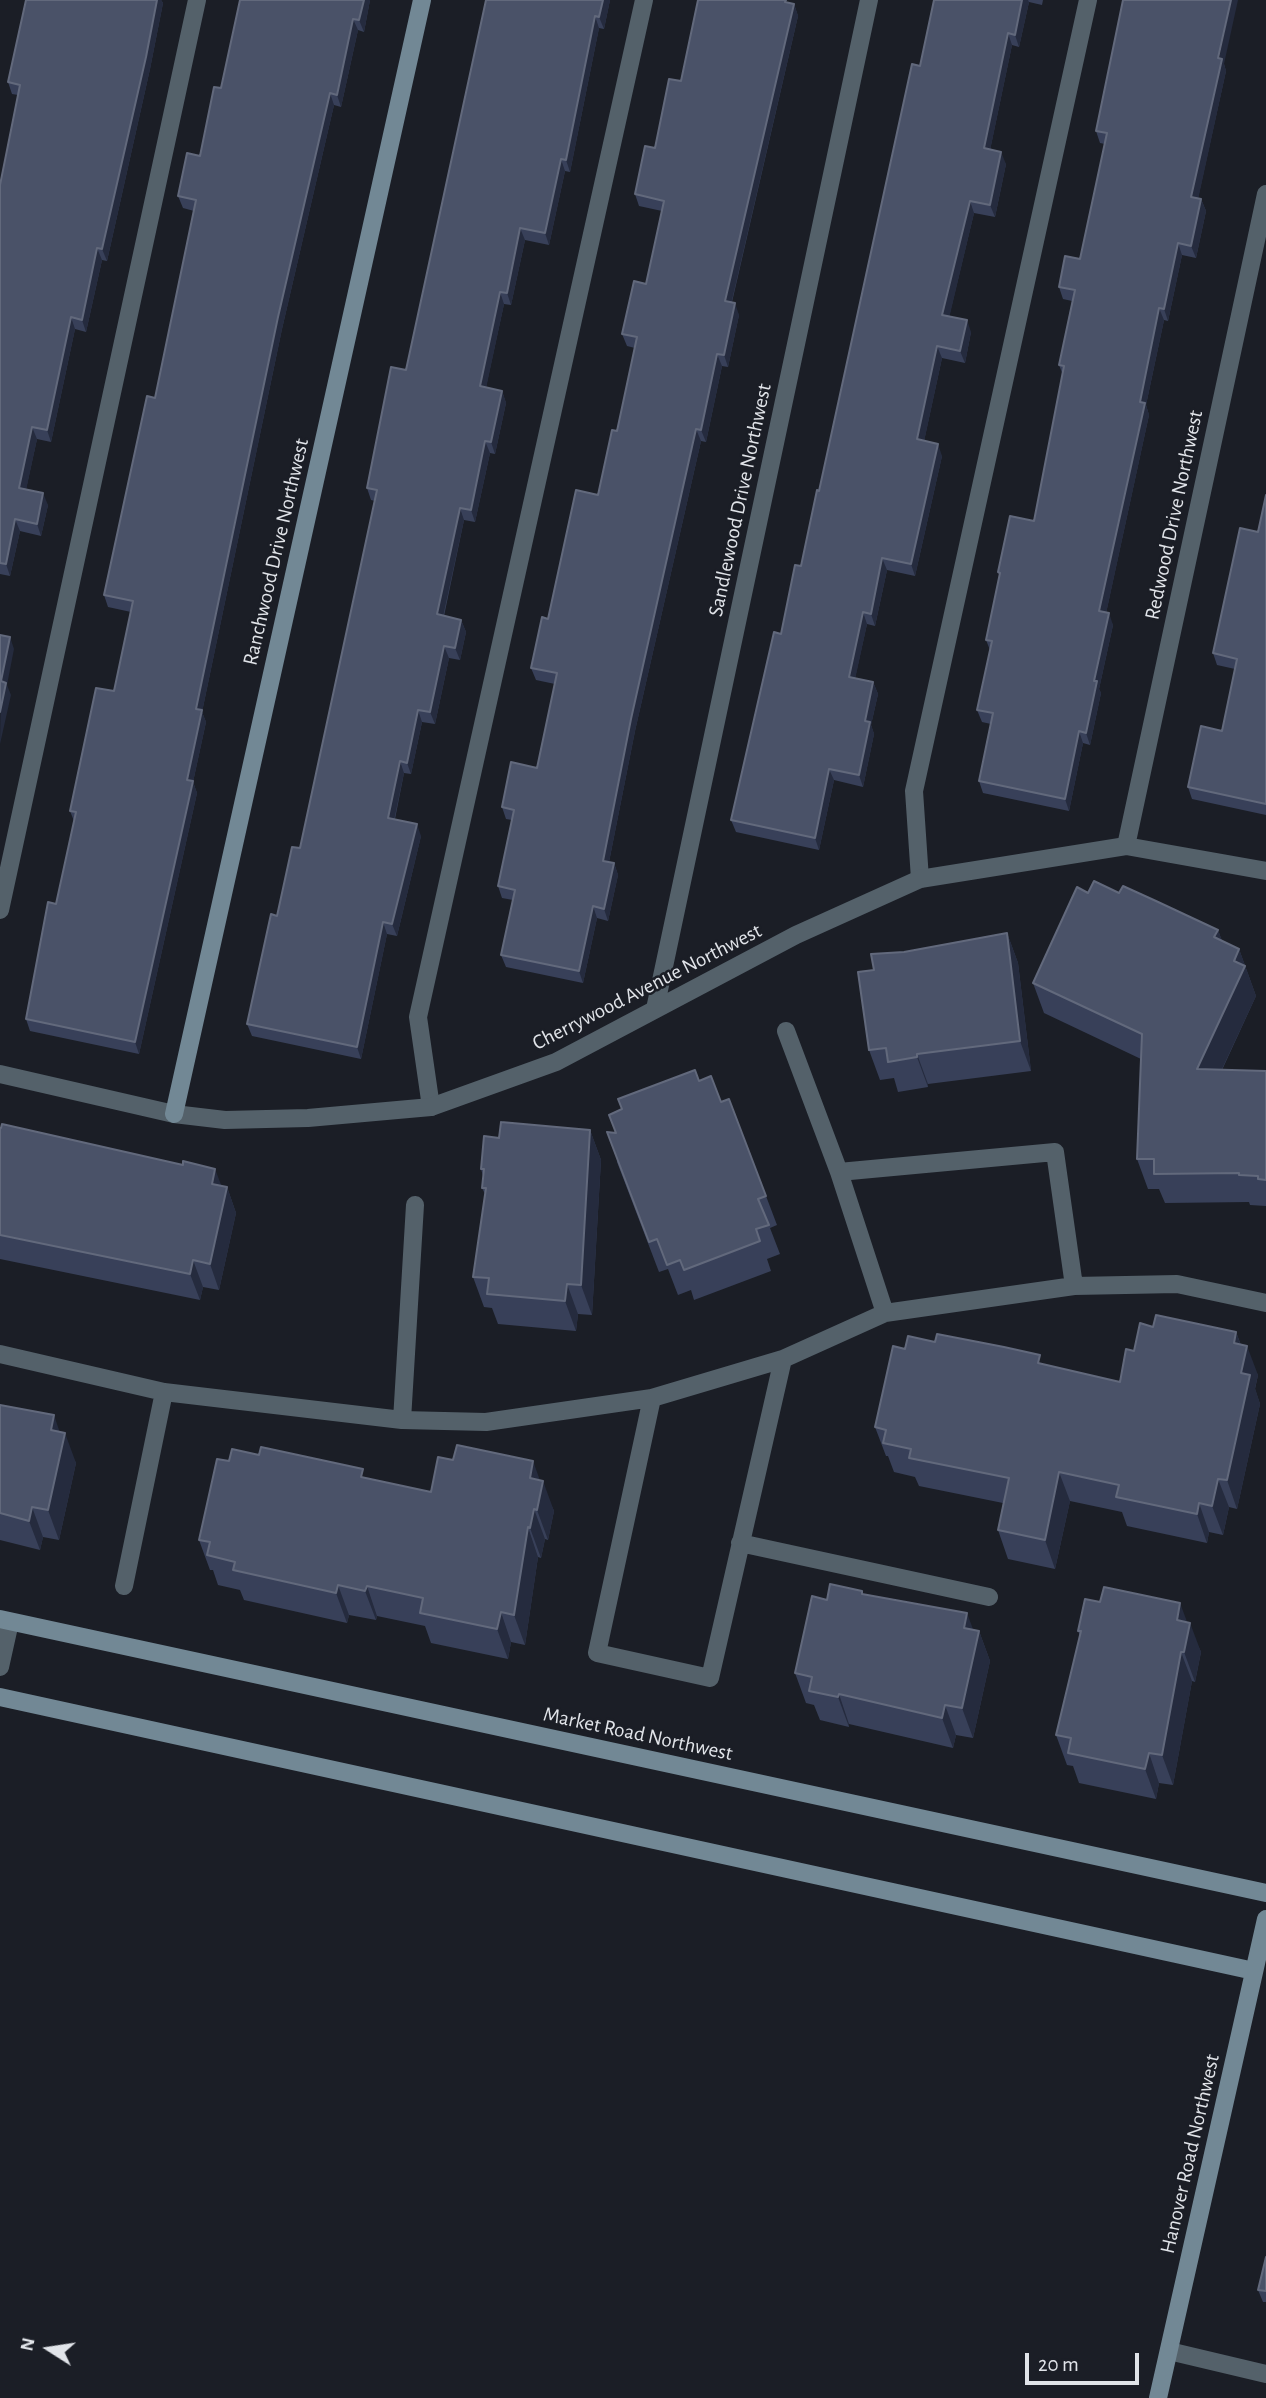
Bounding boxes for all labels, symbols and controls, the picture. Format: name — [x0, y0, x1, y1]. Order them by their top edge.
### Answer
street label: Sandlewood Drive Northwest — [703, 381, 777, 619]
street label: Redwood Drive Northwest — [1139, 408, 1209, 622]
street label: Ranchwood Drive Northwest — [238, 436, 314, 668]
street label: Cherrywood Avenue Northwest — [528, 918, 766, 1056]
street label: Market Road Northwest — [541, 1702, 735, 1766]
street label: Hanover Road Northwest — [1155, 2052, 1225, 2256]
north arrow — [14, 2314, 84, 2384]
text: N — [17, 2336, 39, 2353]
scale bar — [1028, 2338, 1142, 2382]
text: 20 m — [1038, 2354, 1079, 2375]

